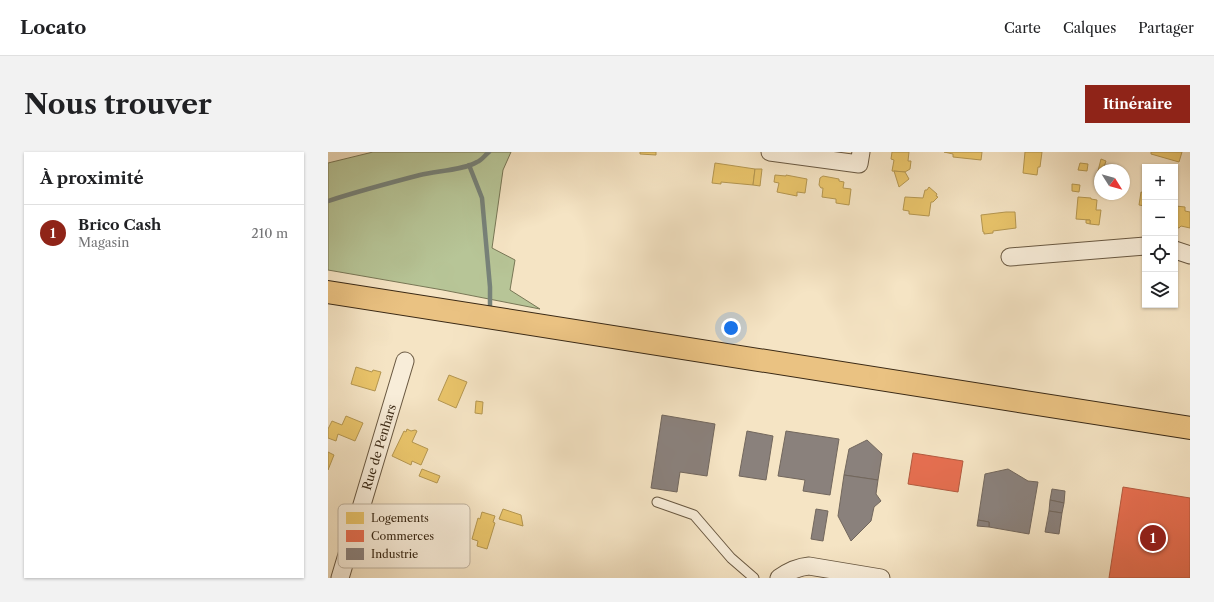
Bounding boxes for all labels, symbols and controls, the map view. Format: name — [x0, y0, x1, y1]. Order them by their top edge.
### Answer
text: Locato — [20, 16, 86, 39]
text: Carte — [1004, 19, 1041, 37]
text: Calques — [1063, 19, 1116, 37]
text: Partager — [1138, 19, 1194, 37]
button: Itinéraire — [1085, 85, 1190, 123]
text: Nous trouver — [24, 87, 212, 121]
north arrow — [1094, 164, 1130, 200]
map controls — [1142, 164, 1178, 308]
button: + — [1142, 164, 1178, 200]
text: À proximité — [40, 168, 144, 188]
button: − — [1142, 200, 1178, 236]
text: Brico Cash — [78, 215, 161, 234]
text: 1 — [50, 225, 56, 241]
text: 210 m — [251, 225, 288, 241]
text: Magasin — [78, 234, 129, 250]
button: locate — [1142, 236, 1178, 272]
button: layers — [1142, 272, 1178, 308]
your location — [721, 318, 741, 338]
street label: Rue de Penhars — [359, 402, 399, 492]
legend — [338, 504, 470, 568]
text: Logements — [371, 511, 429, 525]
pin: 1 — [1140, 523, 1166, 553]
text: Commerces — [371, 529, 434, 543]
text: Industrie — [371, 547, 418, 561]

